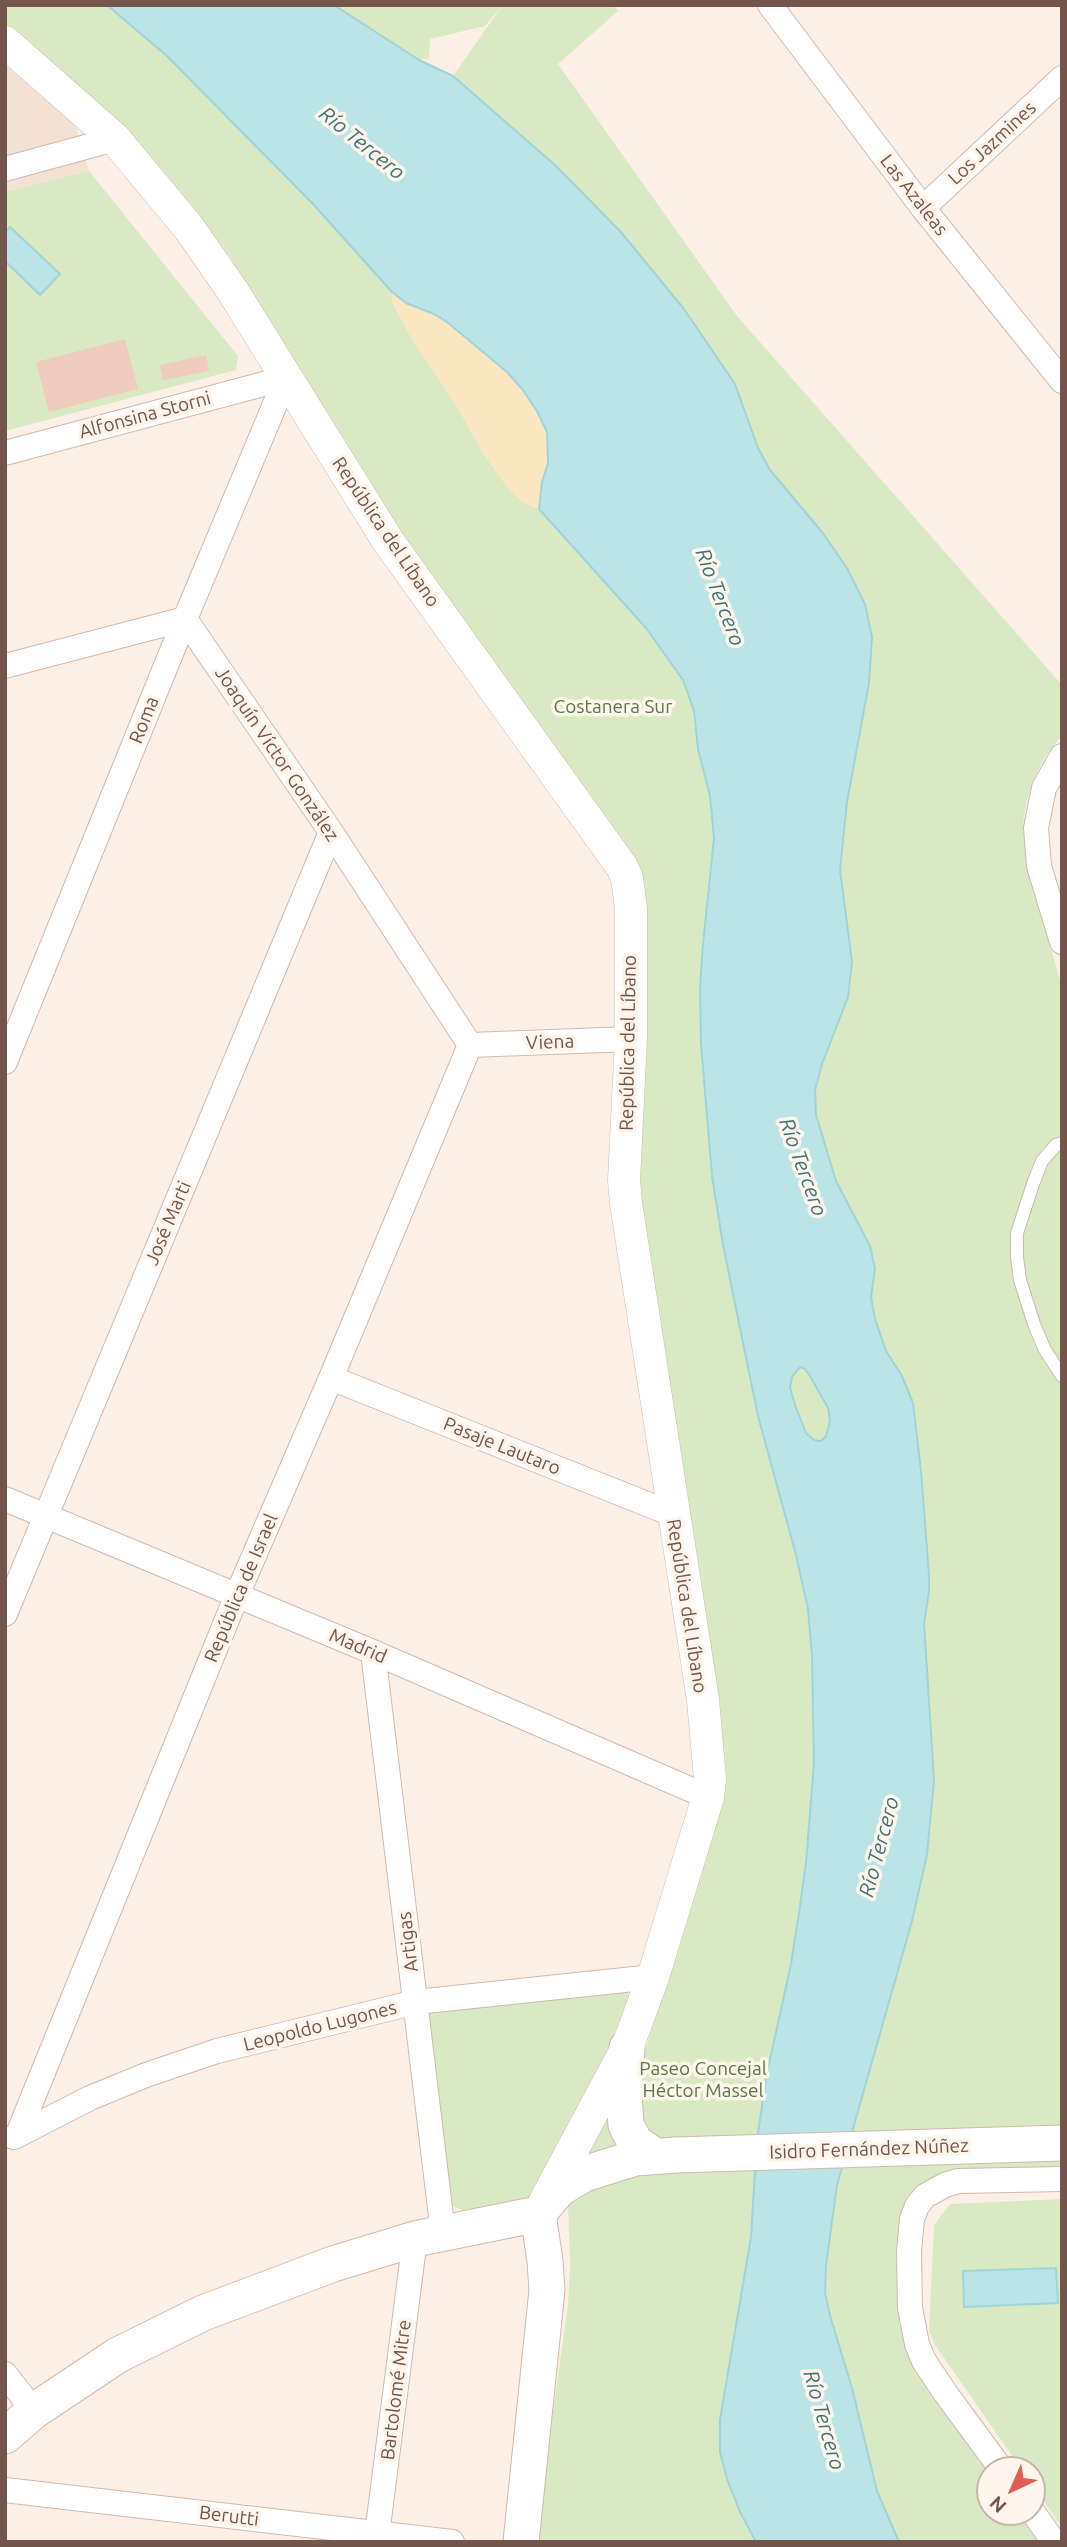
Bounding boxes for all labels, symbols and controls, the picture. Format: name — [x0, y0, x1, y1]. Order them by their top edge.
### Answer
street label: Los Jazmines — [943, 97, 1041, 189]
water label: Río Tercero — [314, 101, 410, 185]
street label: Las Azaleas — [875, 150, 953, 240]
street label: Alfonsina Storni — [77, 386, 213, 444]
street label: República del Líbano — [327, 453, 445, 611]
water label: Río Tercero — [690, 545, 750, 649]
street label: Joaquín Víctor González — [210, 662, 344, 846]
street label: Roma — [124, 693, 164, 747]
park label: Costanera Sur — [554, 696, 672, 718]
street label: República del Líbano — [615, 955, 641, 1131]
street label: Viena — [525, 1030, 575, 1054]
water label: Río Tercero — [774, 1115, 832, 1219]
street label: José Marti — [140, 1178, 196, 1268]
street label: Pasaje Lautaro — [440, 1412, 564, 1480]
street label: República de Israel — [199, 1510, 283, 1666]
street label: República del Líbano — [662, 1517, 712, 1695]
street label: Madrid — [326, 1624, 390, 1668]
water label: Río Tercero — [854, 1794, 904, 1900]
street label: Artigas — [393, 1911, 423, 1973]
street label: Leopoldo Lugones — [241, 1996, 399, 2056]
park label: Paseo Concejal Héctor Massel — [639, 2058, 767, 2102]
street label: Isidro Fernández Núñez — [769, 2134, 969, 2164]
street label: Bartolomé Mitre — [376, 2319, 416, 2461]
water label: Río Tercero — [798, 2367, 850, 2473]
north arrow — [976, 2456, 1046, 2526]
text: N — [985, 2492, 1011, 2518]
street label: Berutti — [198, 2501, 260, 2531]

